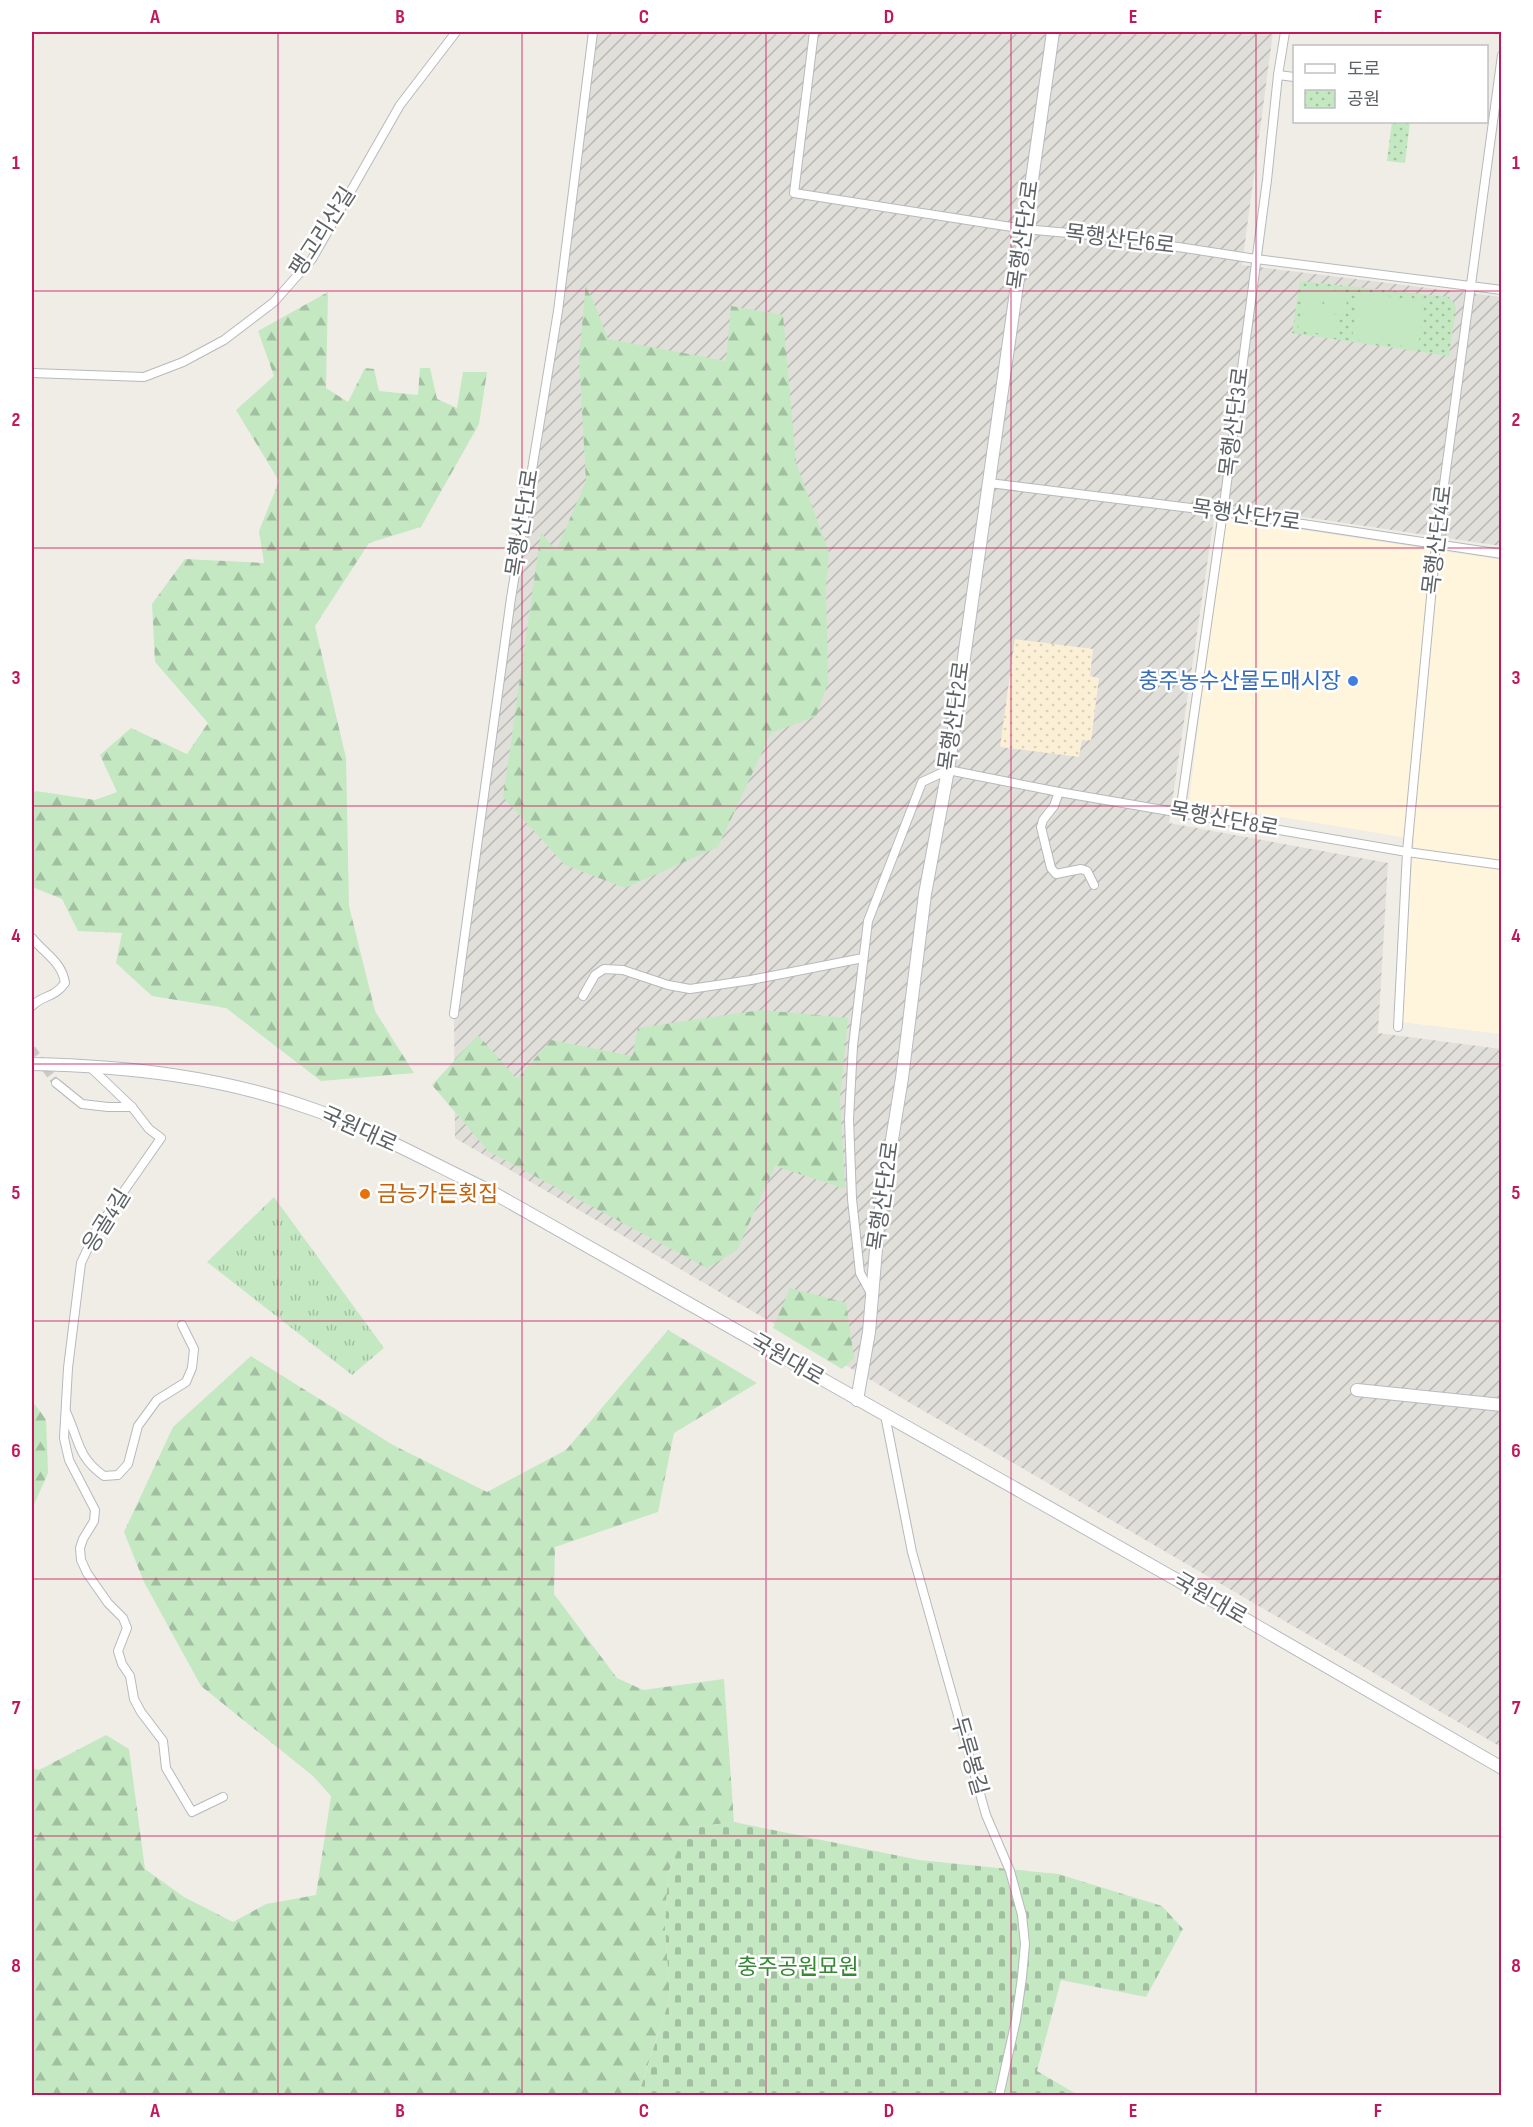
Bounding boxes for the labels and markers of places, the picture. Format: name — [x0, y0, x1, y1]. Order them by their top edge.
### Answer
place label: 충주농수산물도매시장 — [1139, 668, 1341, 695]
marker: 충주농수산물도매시장 — [1346, 674, 1360, 688]
place label: 금능가든횟집 — [377, 1181, 498, 1208]
marker: 금능가든횟집 — [358, 1187, 372, 1201]

